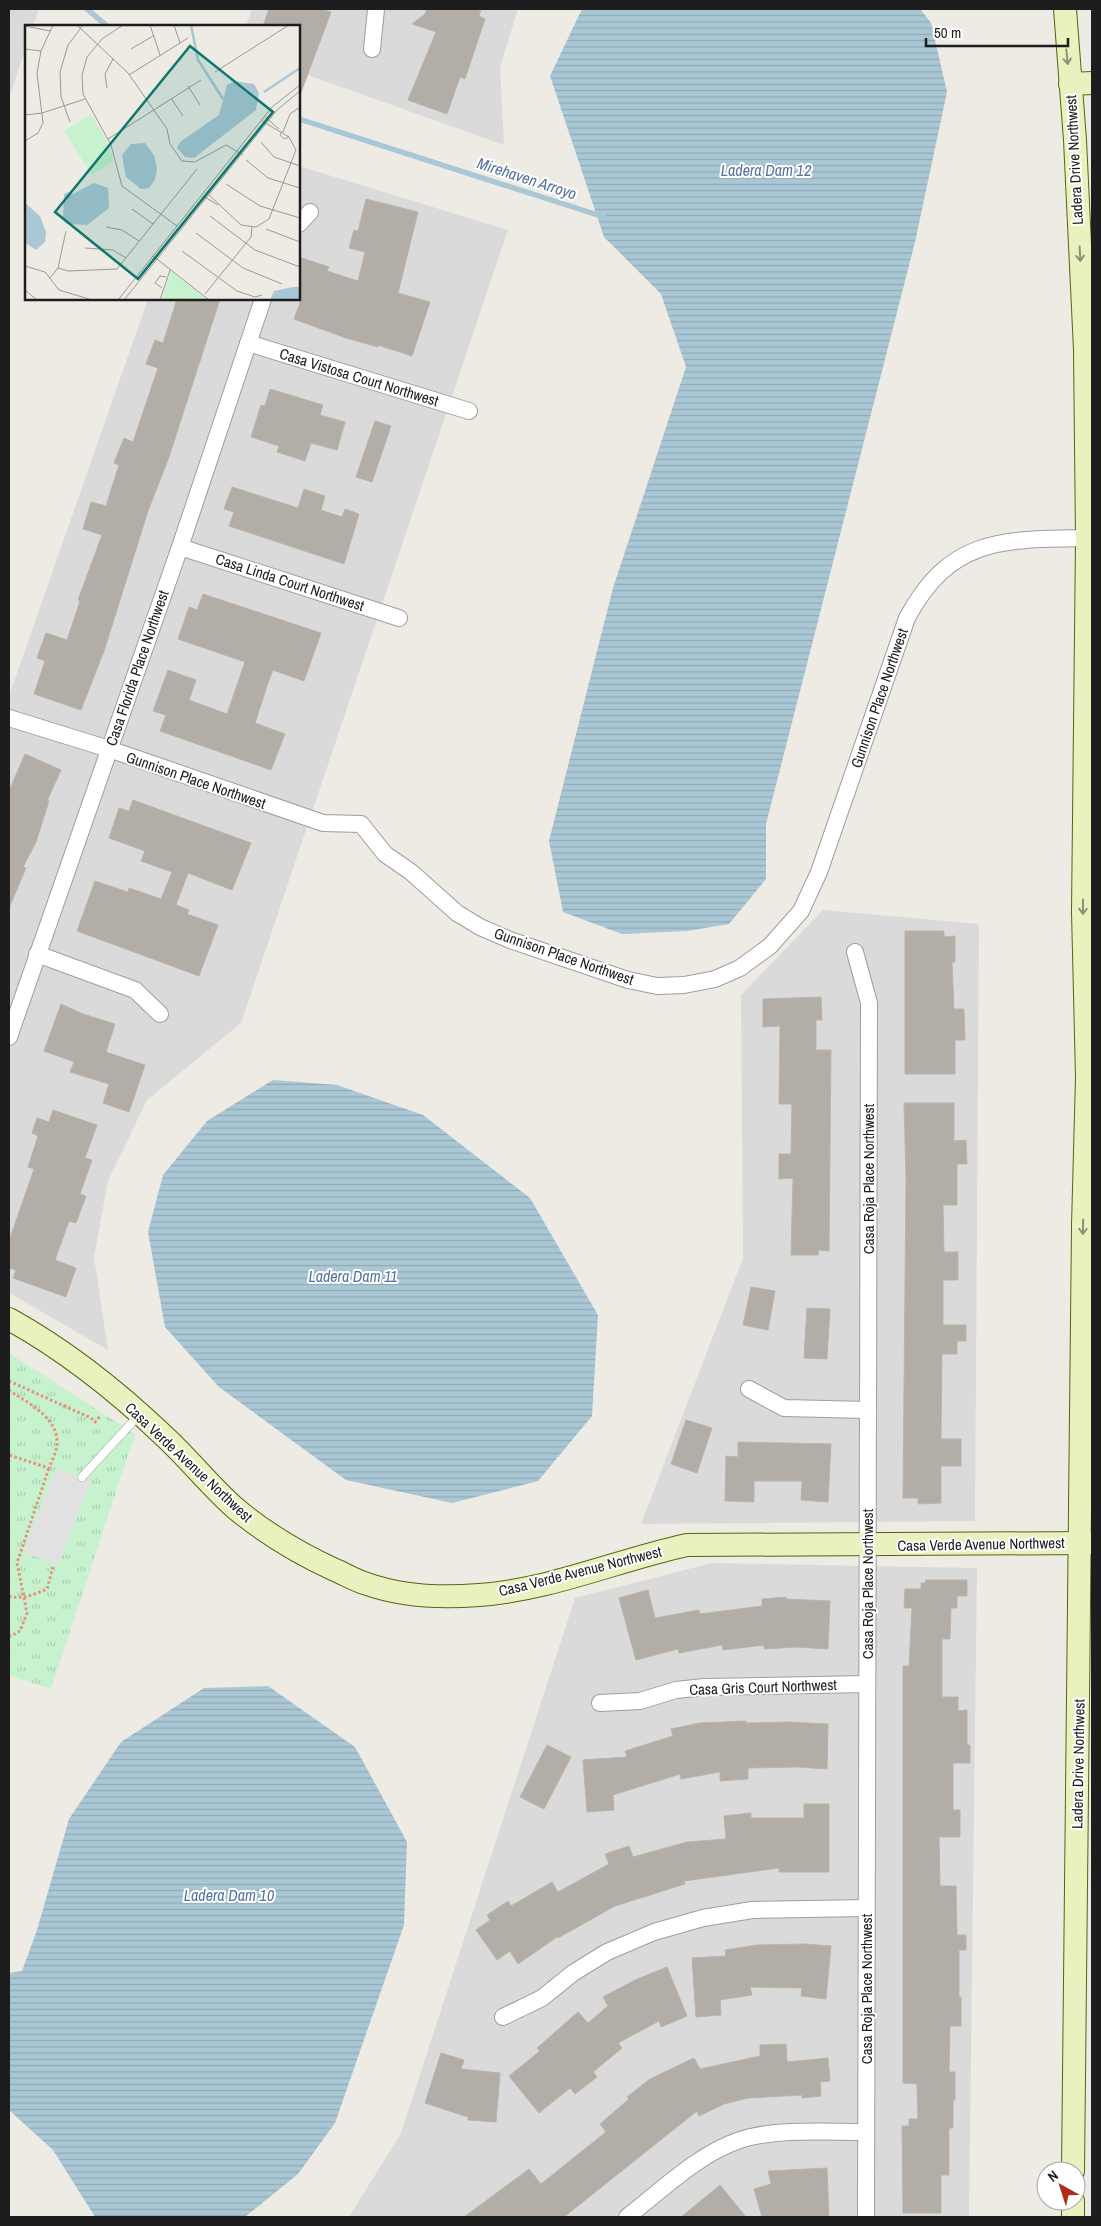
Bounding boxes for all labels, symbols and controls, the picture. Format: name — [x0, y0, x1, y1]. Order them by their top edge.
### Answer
scale bar — [926, 15, 1068, 47]
text: 50 m — [934, 22, 961, 43]
inset map — [25, 25, 300, 300]
one-way arrow — [1063, 49, 1072, 65]
street label: Ladera Drive Northwest — [1060, 94, 1088, 225]
water label: Mirehaven Arroyo — [474, 152, 580, 204]
water label: Ladera Dam 12 — [721, 159, 812, 181]
one-way arrow — [1075, 246, 1084, 262]
street label: Casa Vistosa Court Northwest — [277, 343, 442, 411]
street label: Casa Linda Court Northwest — [213, 548, 368, 616]
street label: Casa Florida Place Northwest — [100, 587, 174, 749]
street label: Gunnison Place Northwest — [845, 625, 913, 771]
street label: Gunnison Place Northwest — [123, 746, 269, 814]
one-way arrow — [1078, 898, 1088, 915]
street label: Gunnison Place Northwest — [491, 922, 637, 990]
street label: Casa Roja Place Northwest — [858, 1103, 879, 1254]
one-way arrow — [1078, 1218, 1088, 1234]
water label: Ladera Dam 11 — [308, 1265, 398, 1287]
street label: Casa Verde Avenue Northwest — [121, 1397, 258, 1527]
street label: Casa Roja Place Northwest — [857, 1508, 878, 1659]
street label: Casa Verde Avenue Northwest — [897, 1532, 1065, 1556]
street label: Casa Verde Avenue Northwest — [496, 1540, 664, 1601]
street label: Casa Gris Court Northwest — [689, 1674, 838, 1700]
street label: Ladera Drive Northwest — [1066, 1698, 1090, 1829]
water label: Ladera Dam 10 — [184, 1884, 275, 1906]
street label: Casa Roja Place Northwest — [856, 1913, 877, 2064]
north arrow — [1036, 2161, 1086, 2211]
text: N — [1044, 2166, 1062, 2186]

